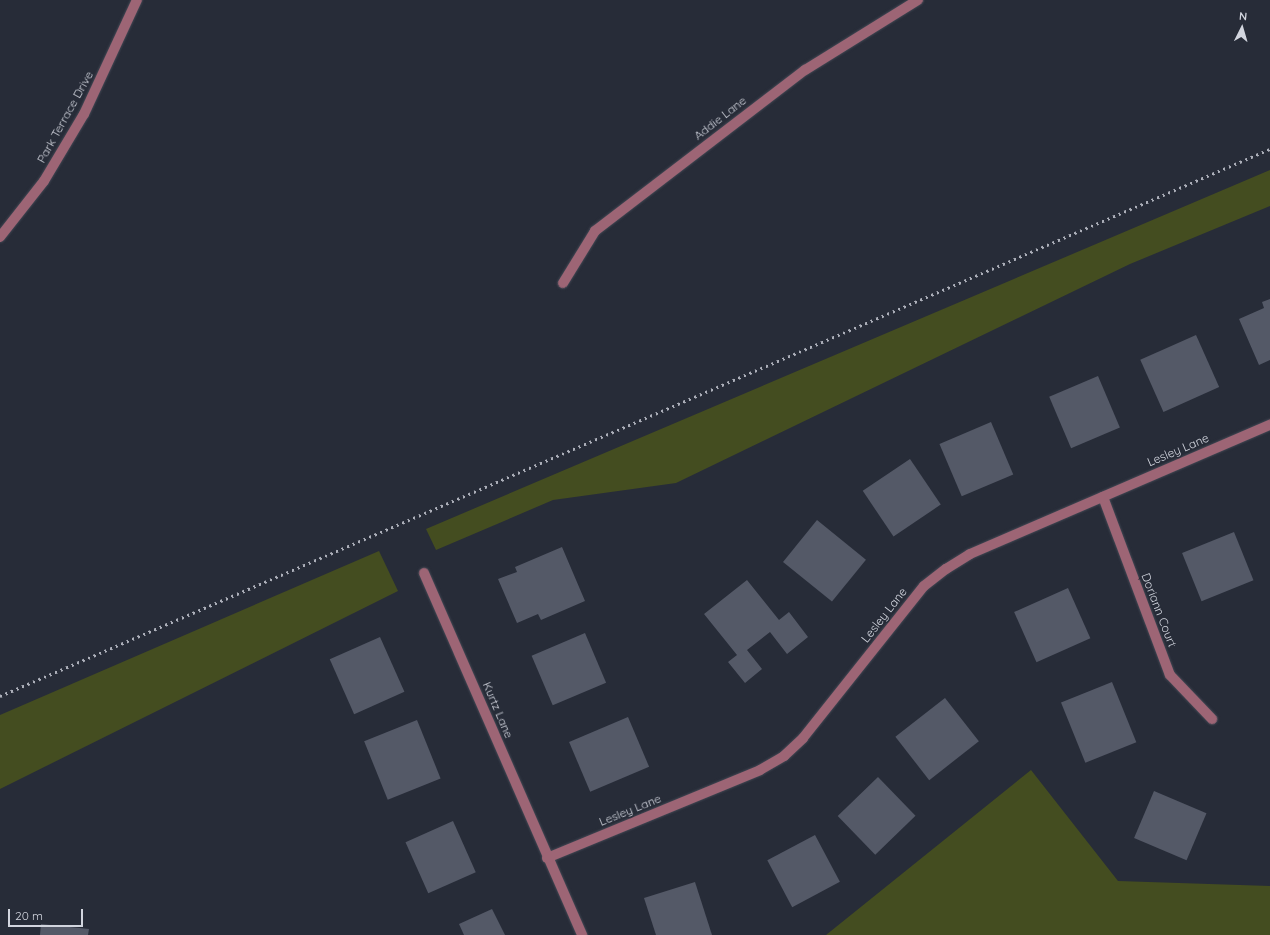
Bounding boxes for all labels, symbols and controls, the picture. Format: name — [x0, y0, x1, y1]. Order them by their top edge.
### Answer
north arrow — [1222, 8, 1262, 48]
text: N — [1238, 9, 1248, 23]
street label: Park Terrace Drive — [34, 69, 96, 165]
street label: Addie Lane — [691, 93, 749, 143]
street label: Lesley Lane — [1145, 431, 1211, 469]
street label: Doriann Court — [1138, 571, 1180, 649]
street label: Lesley Lane — [858, 585, 910, 645]
street label: Kurtz Lane — [480, 680, 516, 740]
street label: Lesley Lane — [597, 791, 663, 829]
scale bar — [10, 901, 85, 927]
text: 20 m — [15, 908, 43, 923]

